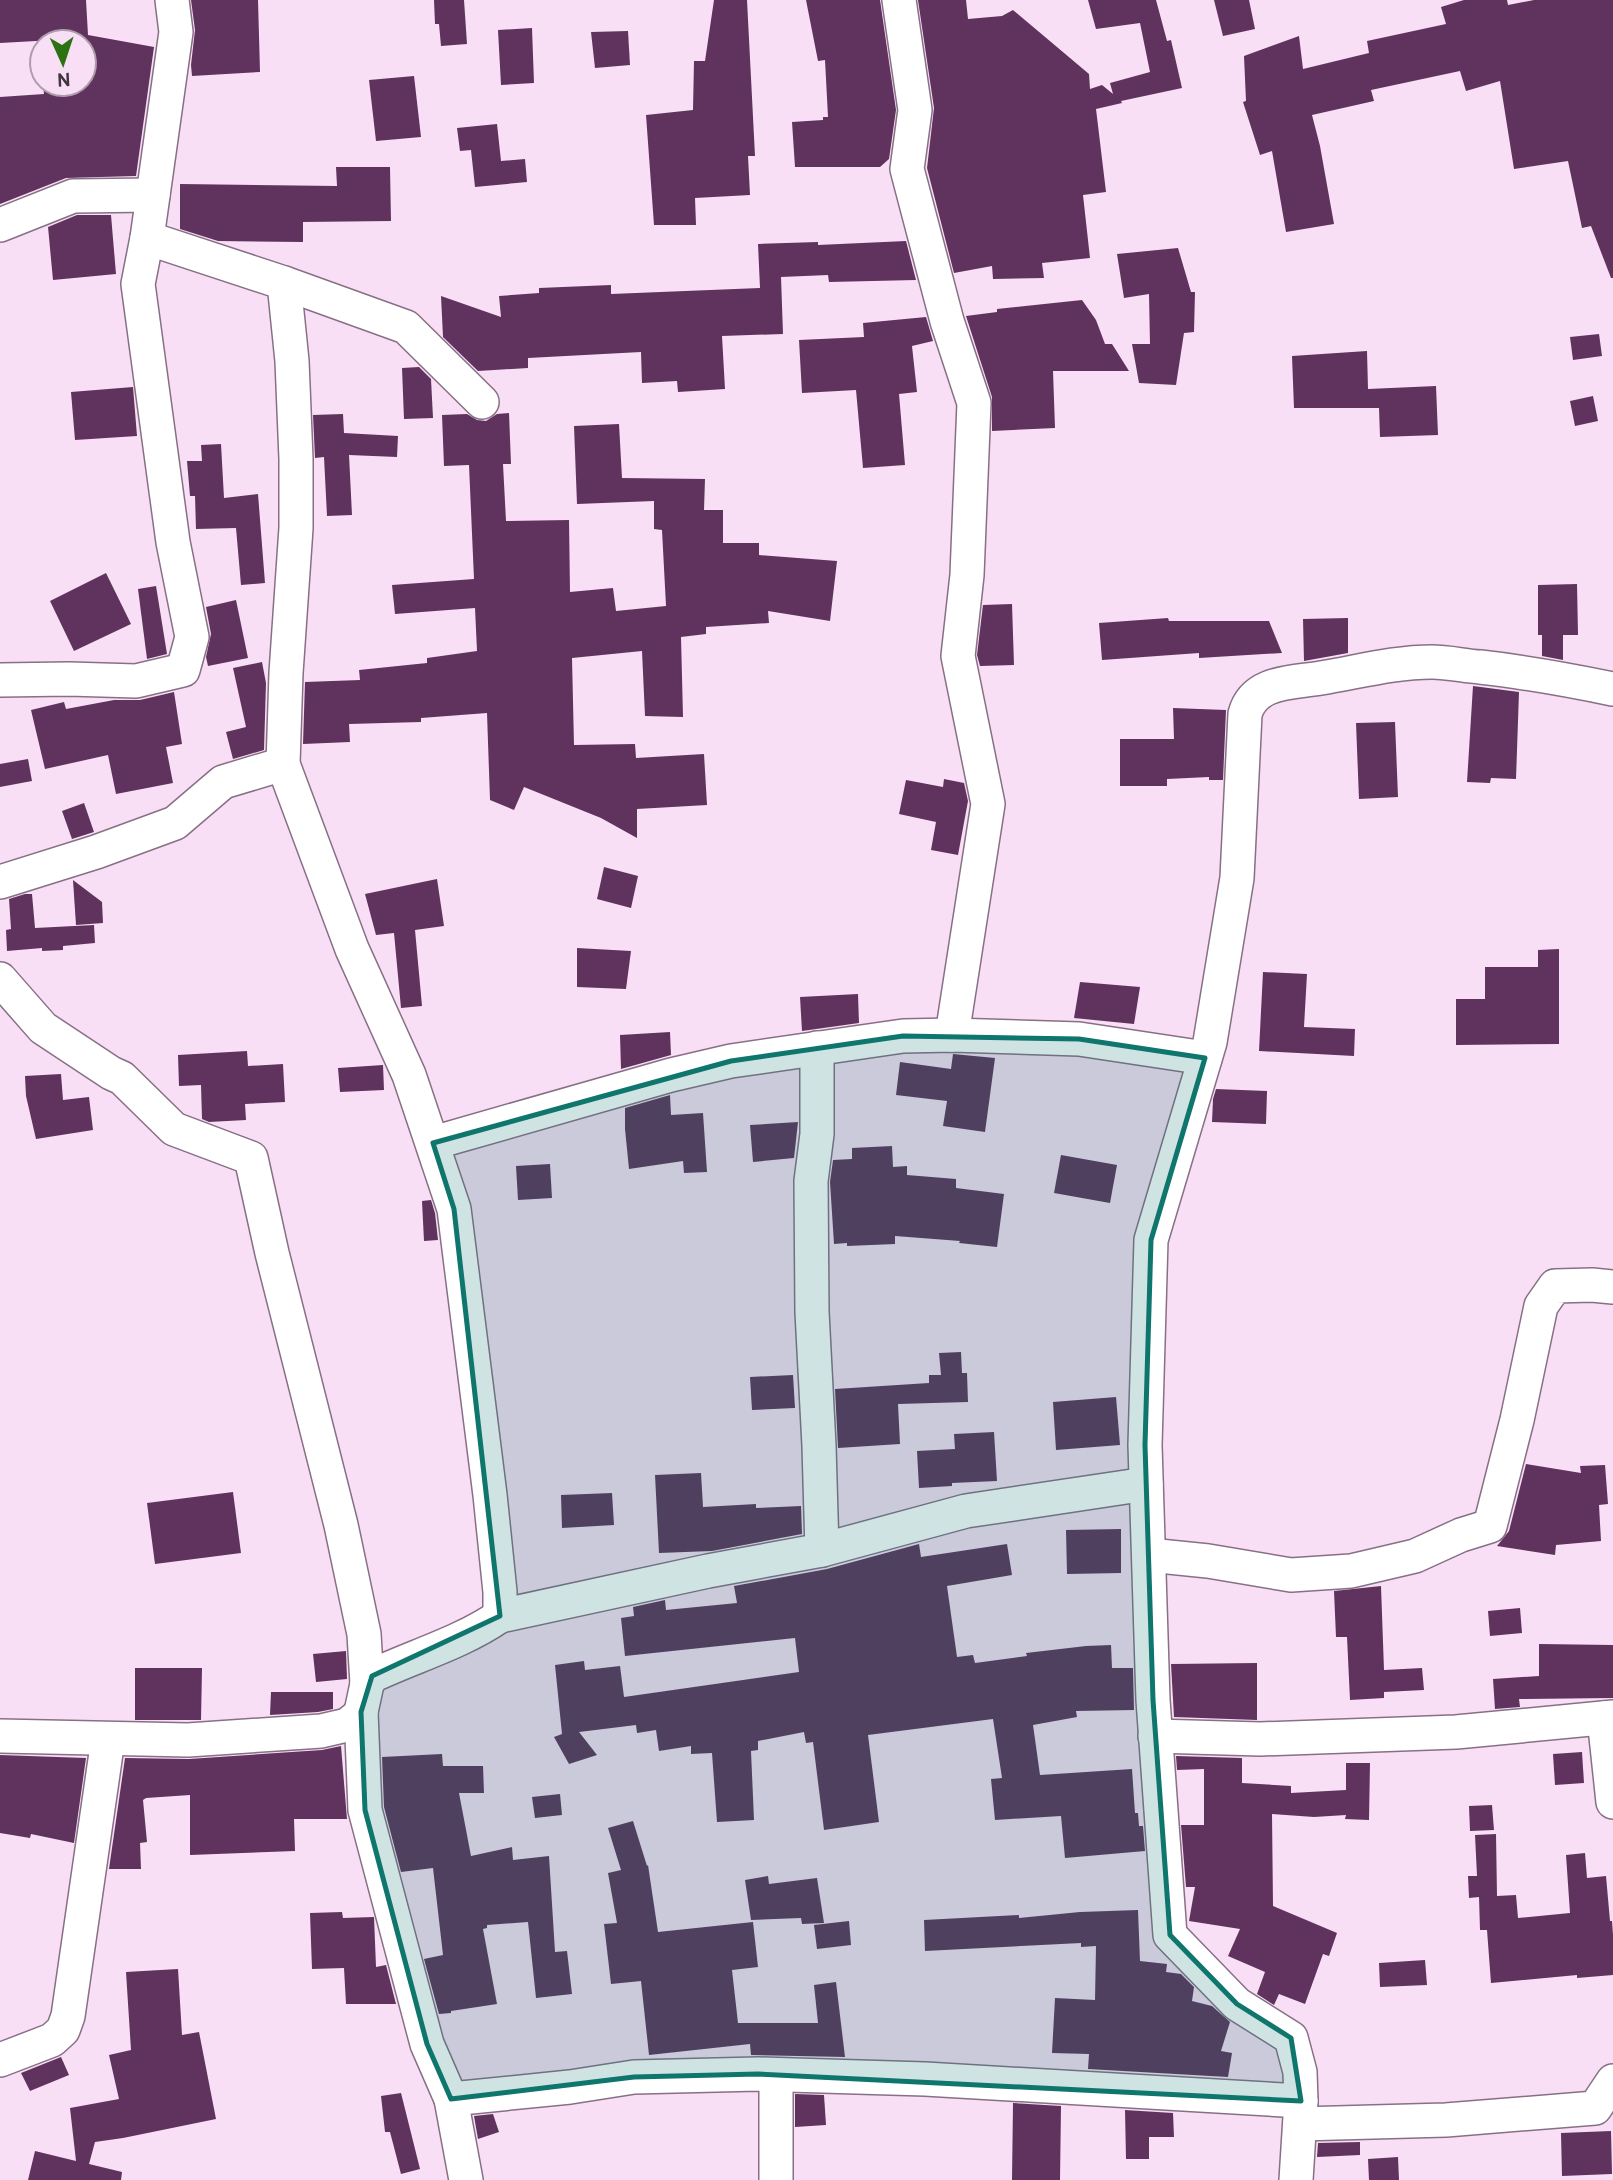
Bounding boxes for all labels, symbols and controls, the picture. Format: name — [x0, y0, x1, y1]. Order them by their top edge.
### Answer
north arrow — [28, 28, 98, 98]
text: N — [56, 66, 71, 90]

